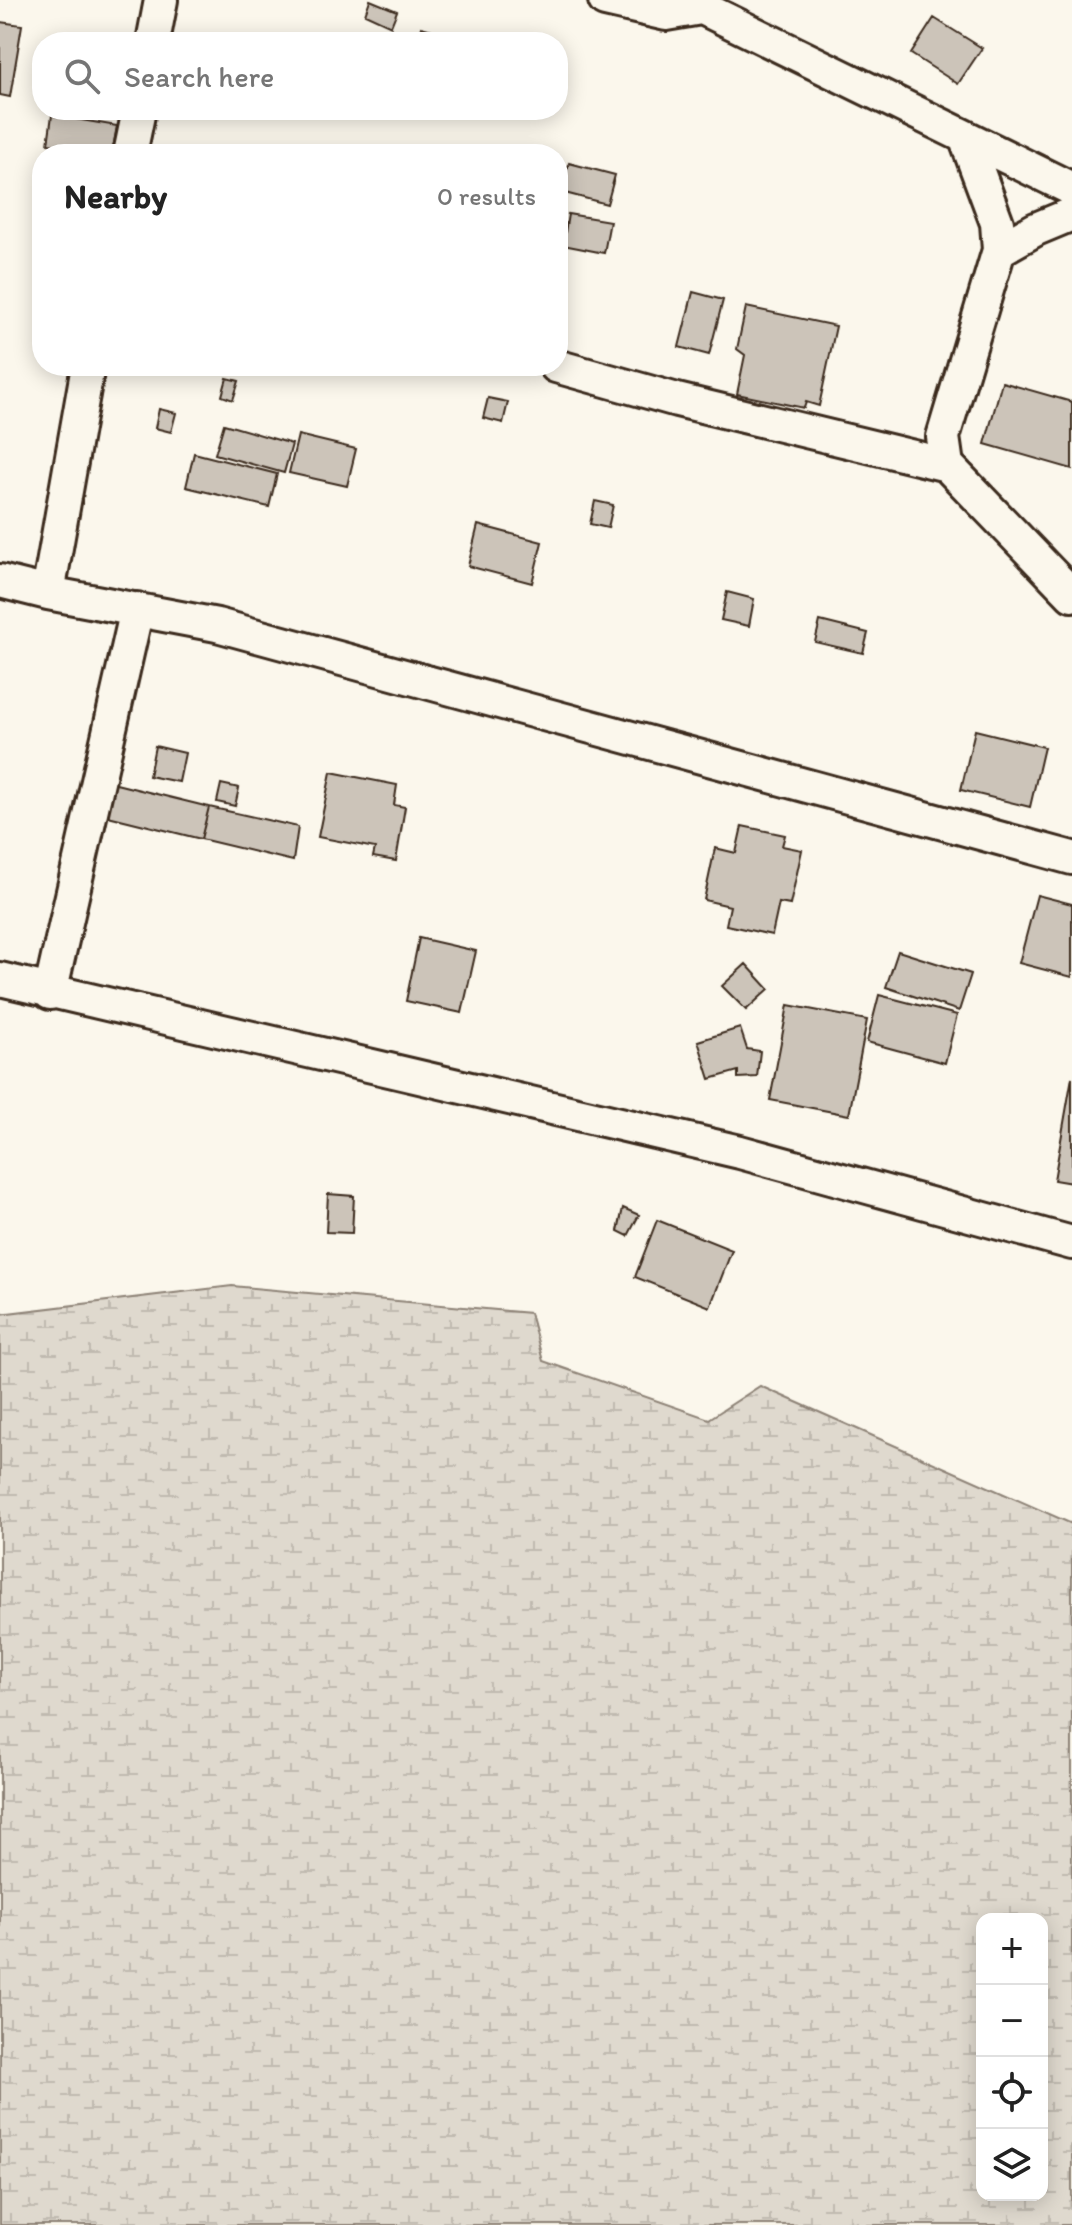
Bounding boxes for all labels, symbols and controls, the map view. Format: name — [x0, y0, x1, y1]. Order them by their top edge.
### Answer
search box — [32, 32, 568, 120]
icon: search — [60, 54, 104, 98]
text: Search here — [124, 58, 274, 95]
text: Nearby — [64, 176, 167, 217]
text: 0 results — [437, 180, 536, 212]
map controls — [976, 1913, 1048, 2201]
button: + — [976, 1913, 1048, 1985]
button: − — [976, 1985, 1048, 2057]
button: locate — [976, 2057, 1048, 2129]
button: layers — [976, 2129, 1048, 2201]

